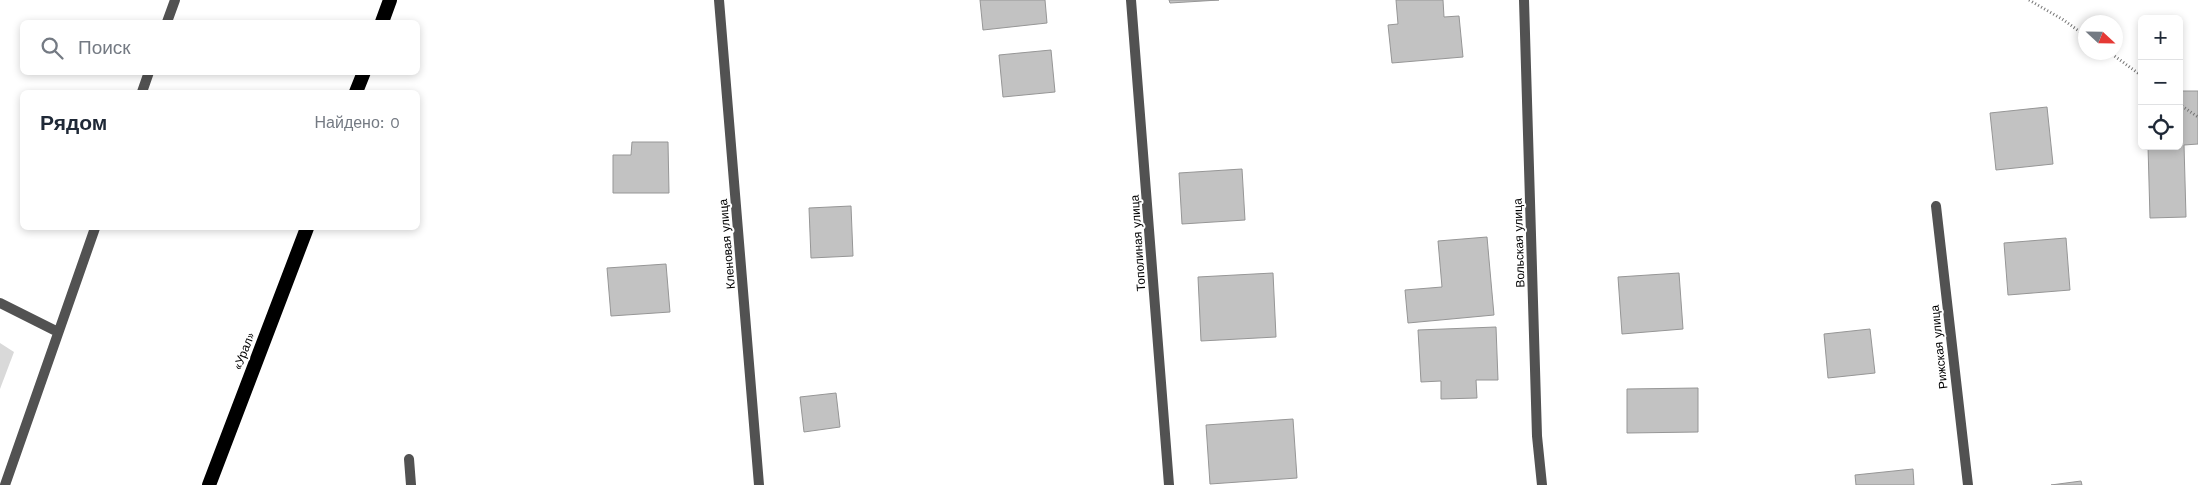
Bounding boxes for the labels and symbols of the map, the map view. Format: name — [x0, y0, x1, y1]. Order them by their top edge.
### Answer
north arrow — [2078, 15, 2123, 60]
street label: Тополиная улица — [1128, 194, 1148, 292]
street label: Кленовая улица — [716, 198, 738, 290]
street label: Вольская улица — [1510, 198, 1528, 288]
street label: Рижская улица — [1928, 304, 1950, 390]
street label: «Урал» — [230, 330, 258, 372]

